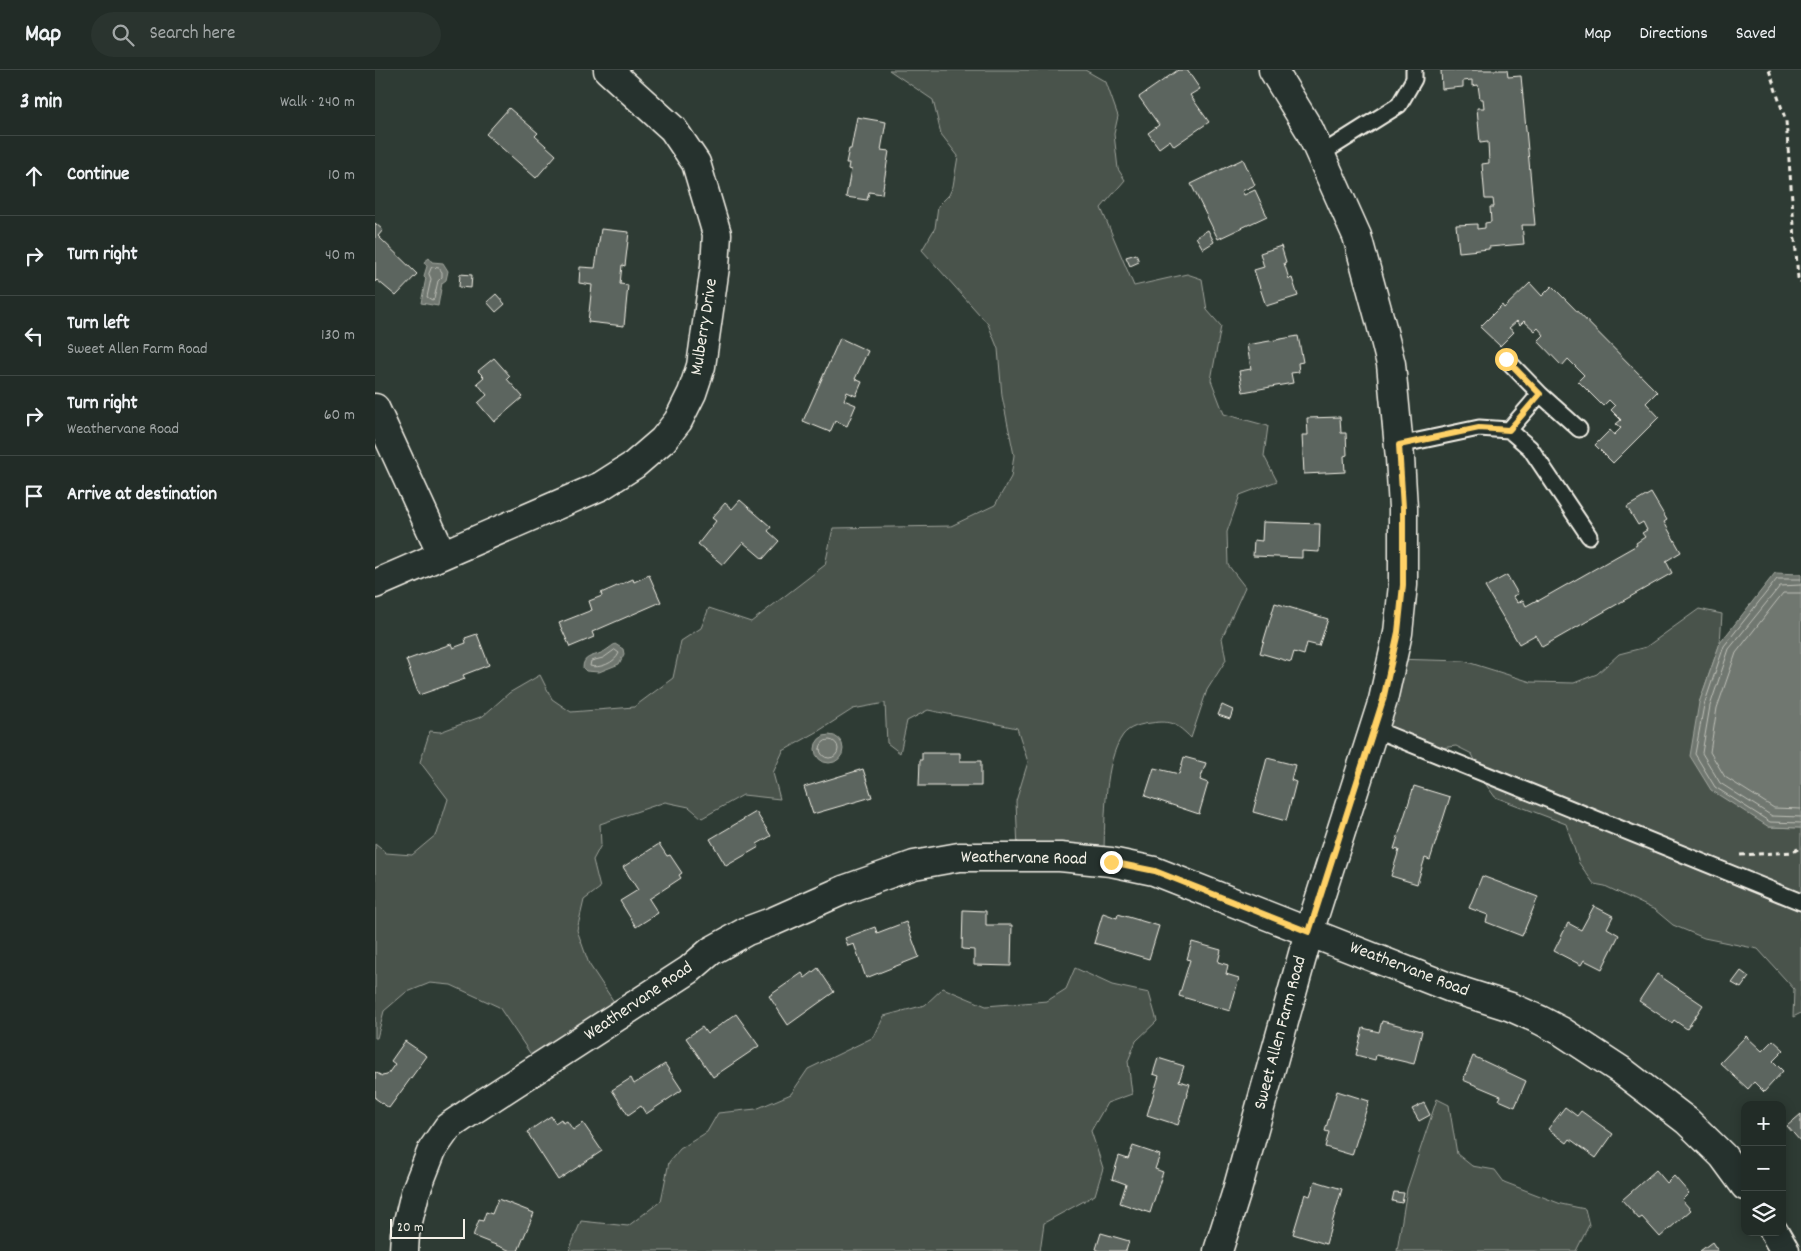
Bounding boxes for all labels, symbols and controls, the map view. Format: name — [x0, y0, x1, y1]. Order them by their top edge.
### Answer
search box — [91, 12, 441, 57]
text: Map — [25, 18, 61, 52]
icon: search — [109, 21, 137, 49]
text: Search here — [149, 21, 235, 48]
text: Map — [1584, 22, 1611, 47]
text: Directions — [1639, 22, 1708, 47]
text: Saved — [1736, 22, 1776, 47]
text: 3 min — [20, 88, 62, 118]
text: Walk · 240 m — [280, 91, 355, 114]
icon: ahead — [20, 162, 48, 190]
text: Continue — [67, 162, 129, 189]
text: 10 m — [328, 164, 355, 187]
icon: right — [20, 242, 48, 270]
text: Turn right — [67, 242, 138, 269]
text: 40 m — [325, 244, 355, 267]
street label: Mulberry Drive — [685, 277, 725, 377]
text: Turn left — [67, 311, 130, 338]
icon: left — [20, 322, 48, 350]
text: 130 m — [321, 324, 355, 347]
text: Sweet Allen Farm Road — [67, 338, 208, 361]
route start — [1495, 348, 1518, 371]
text: Turn right — [67, 391, 138, 418]
icon: right — [20, 402, 48, 430]
text: 60 m — [324, 404, 355, 427]
text: Weathervane Road — [67, 418, 179, 441]
icon: arrive — [20, 482, 48, 510]
text: Arrive at destination — [67, 482, 217, 509]
street label: Weathervane Road — [961, 845, 1087, 873]
route end — [1100, 851, 1123, 874]
street label: Weathervane Road — [1346, 936, 1472, 1004]
street label: Sweet Allen Farm Road — [1248, 953, 1314, 1113]
street label: Weathervane Road — [580, 956, 698, 1048]
map controls — [1741, 1101, 1786, 1236]
button: + — [1741, 1101, 1786, 1146]
button: − — [1741, 1146, 1786, 1191]
button: layers — [1741, 1191, 1786, 1236]
scale bar — [390, 1216, 465, 1239]
text: 20 m — [397, 1218, 424, 1238]

